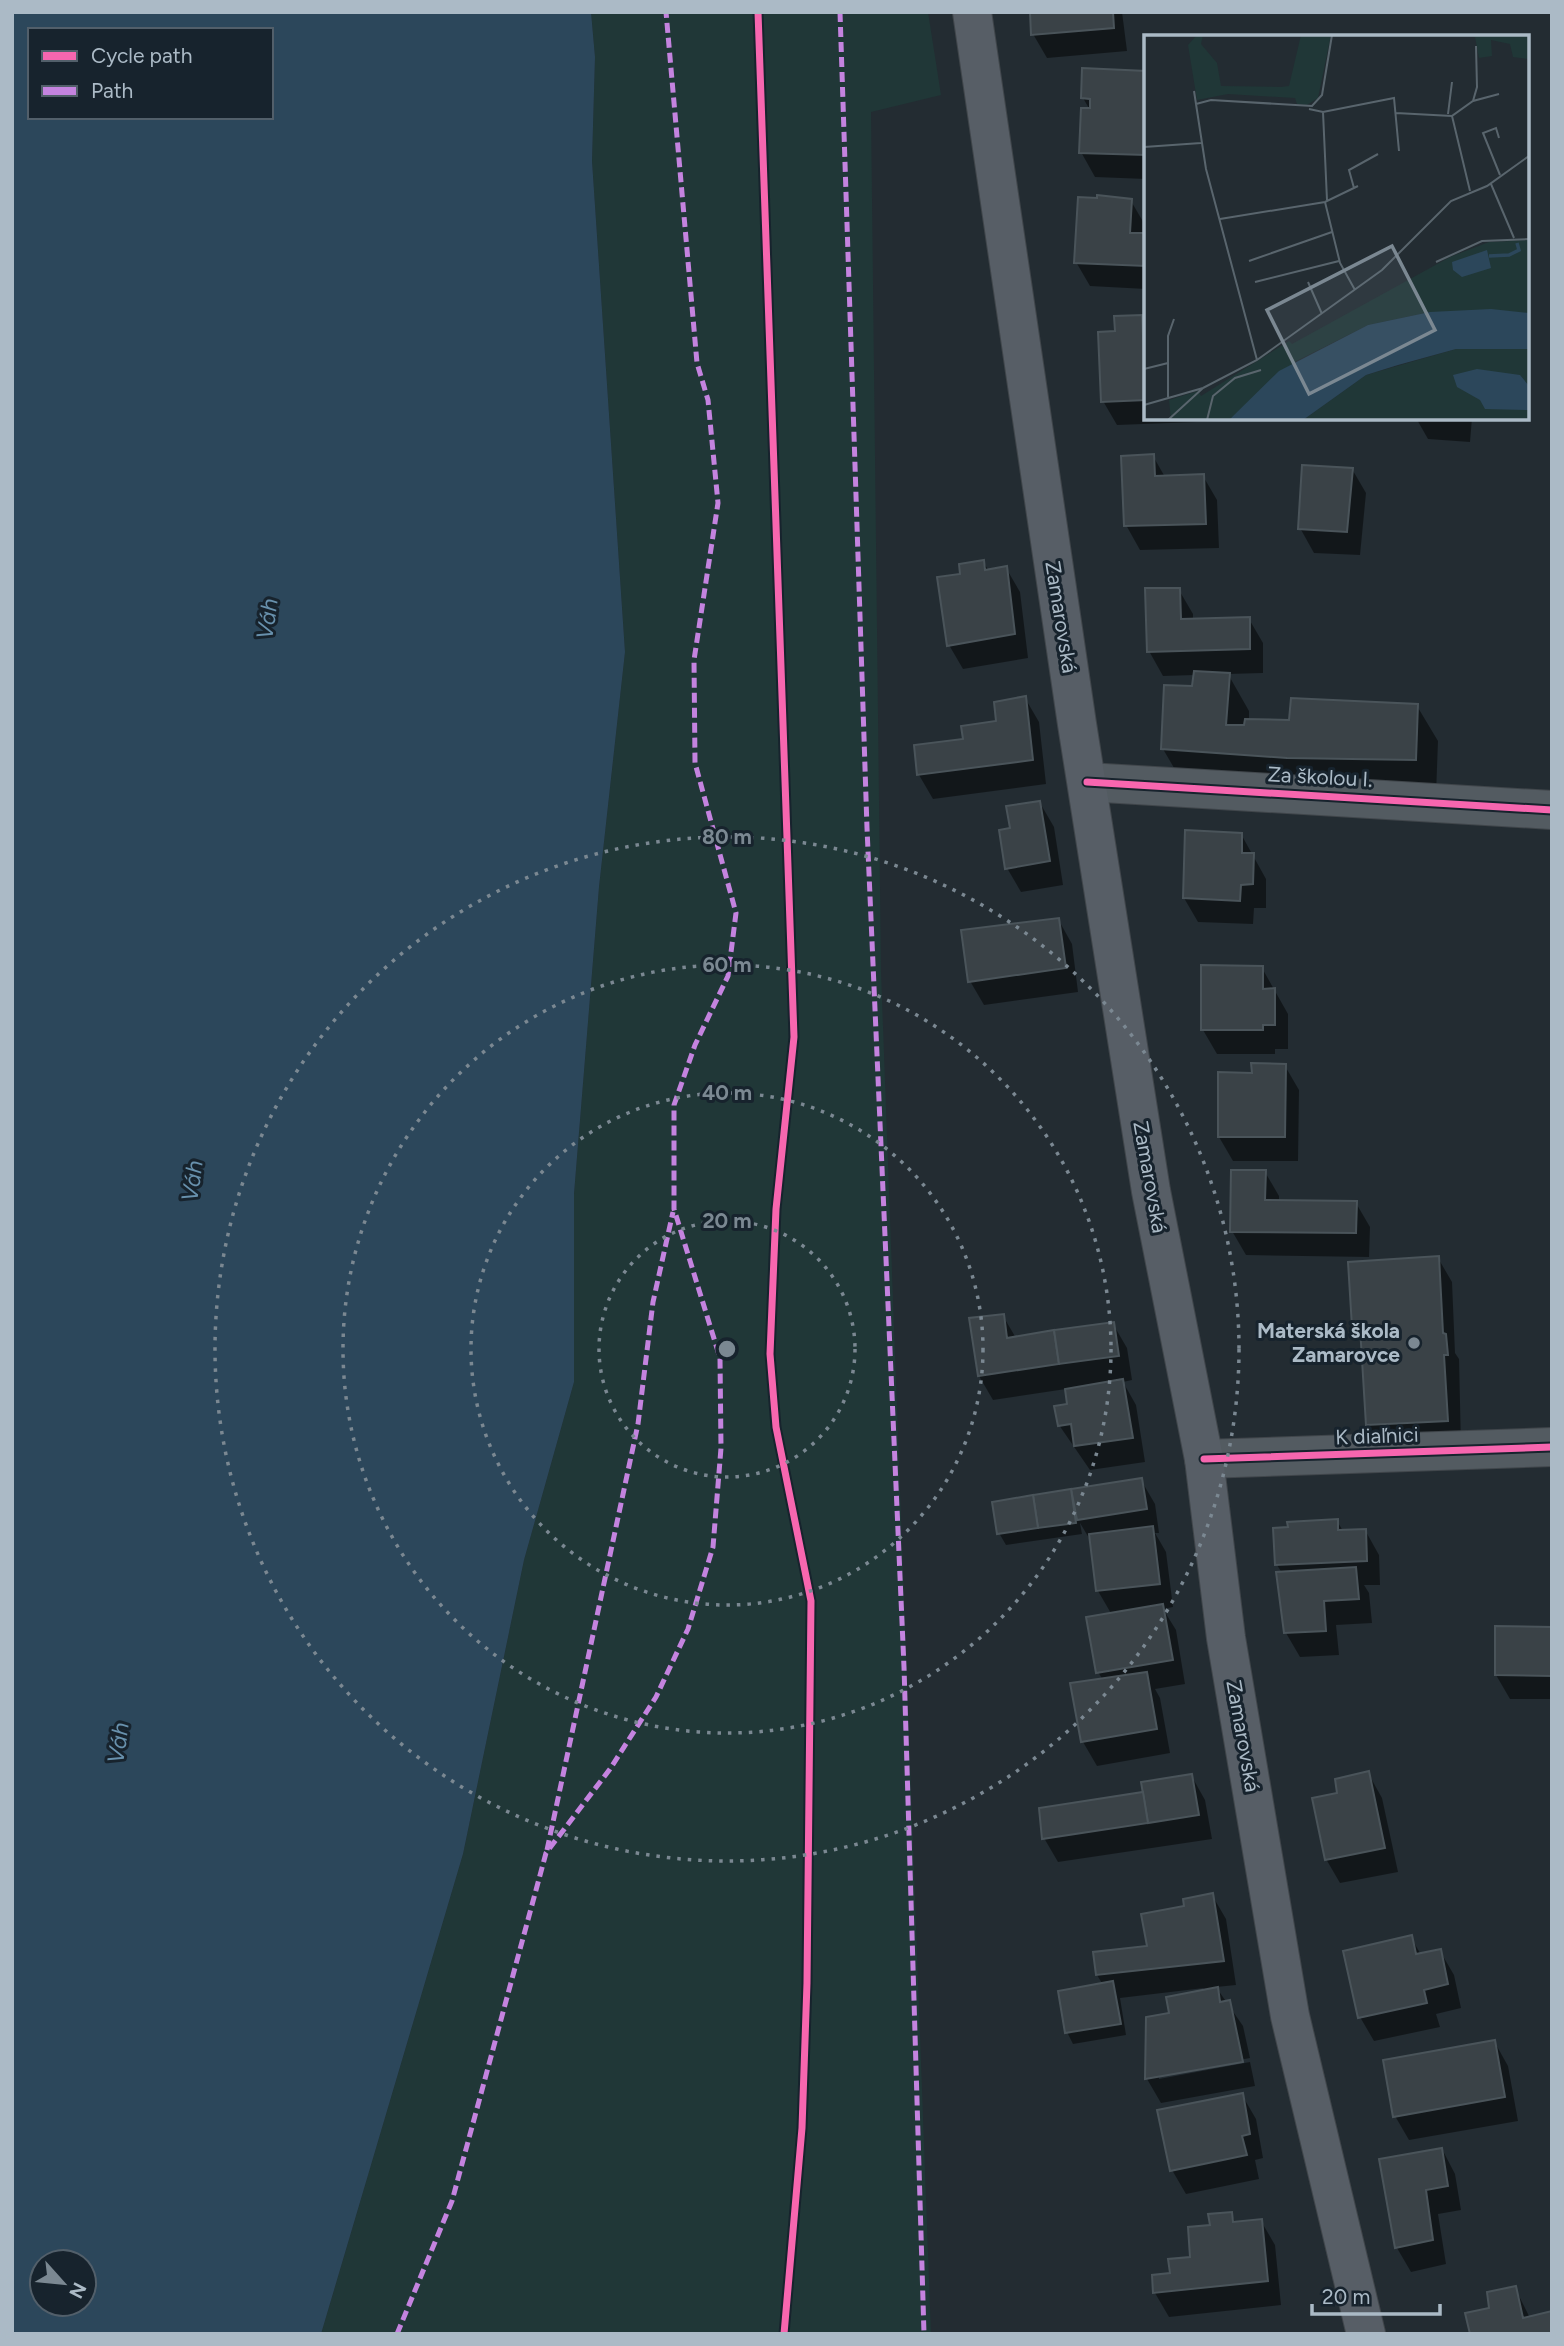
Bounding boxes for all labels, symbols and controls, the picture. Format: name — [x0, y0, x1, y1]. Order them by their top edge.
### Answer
legend — [28, 28, 273, 119]
inset map — [1144, 35, 1529, 420]
text: Cycle path — [91, 43, 192, 68]
text: Path — [91, 78, 133, 103]
street label: Zamarovská — [1040, 559, 1083, 675]
water label: Váh — [250, 596, 284, 641]
street label: Za školou I. — [1267, 761, 1373, 792]
text: 80 m — [702, 824, 752, 849]
text: 60 m — [702, 952, 752, 977]
text: 40 m — [702, 1080, 752, 1105]
street label: Zamarovská — [1128, 1119, 1173, 1235]
water label: Váh — [175, 1158, 209, 1203]
text: 20 m — [702, 1208, 752, 1233]
place label: Materská škola Zamarovce — [1257, 1318, 1400, 1367]
marker: Materská škola Zamarovce — [1406, 1335, 1422, 1351]
centre of rings — [715, 1337, 739, 1361]
street label: K diaľnici — [1335, 1422, 1419, 1449]
street label: Zamarovská — [1221, 1678, 1266, 1794]
water label: Váh — [101, 1720, 135, 1765]
north arrow — [28, 2248, 98, 2318]
scale bar — [1312, 2272, 1440, 2316]
text: N — [64, 2279, 91, 2302]
text: 20 m — [1322, 2284, 1370, 2309]

